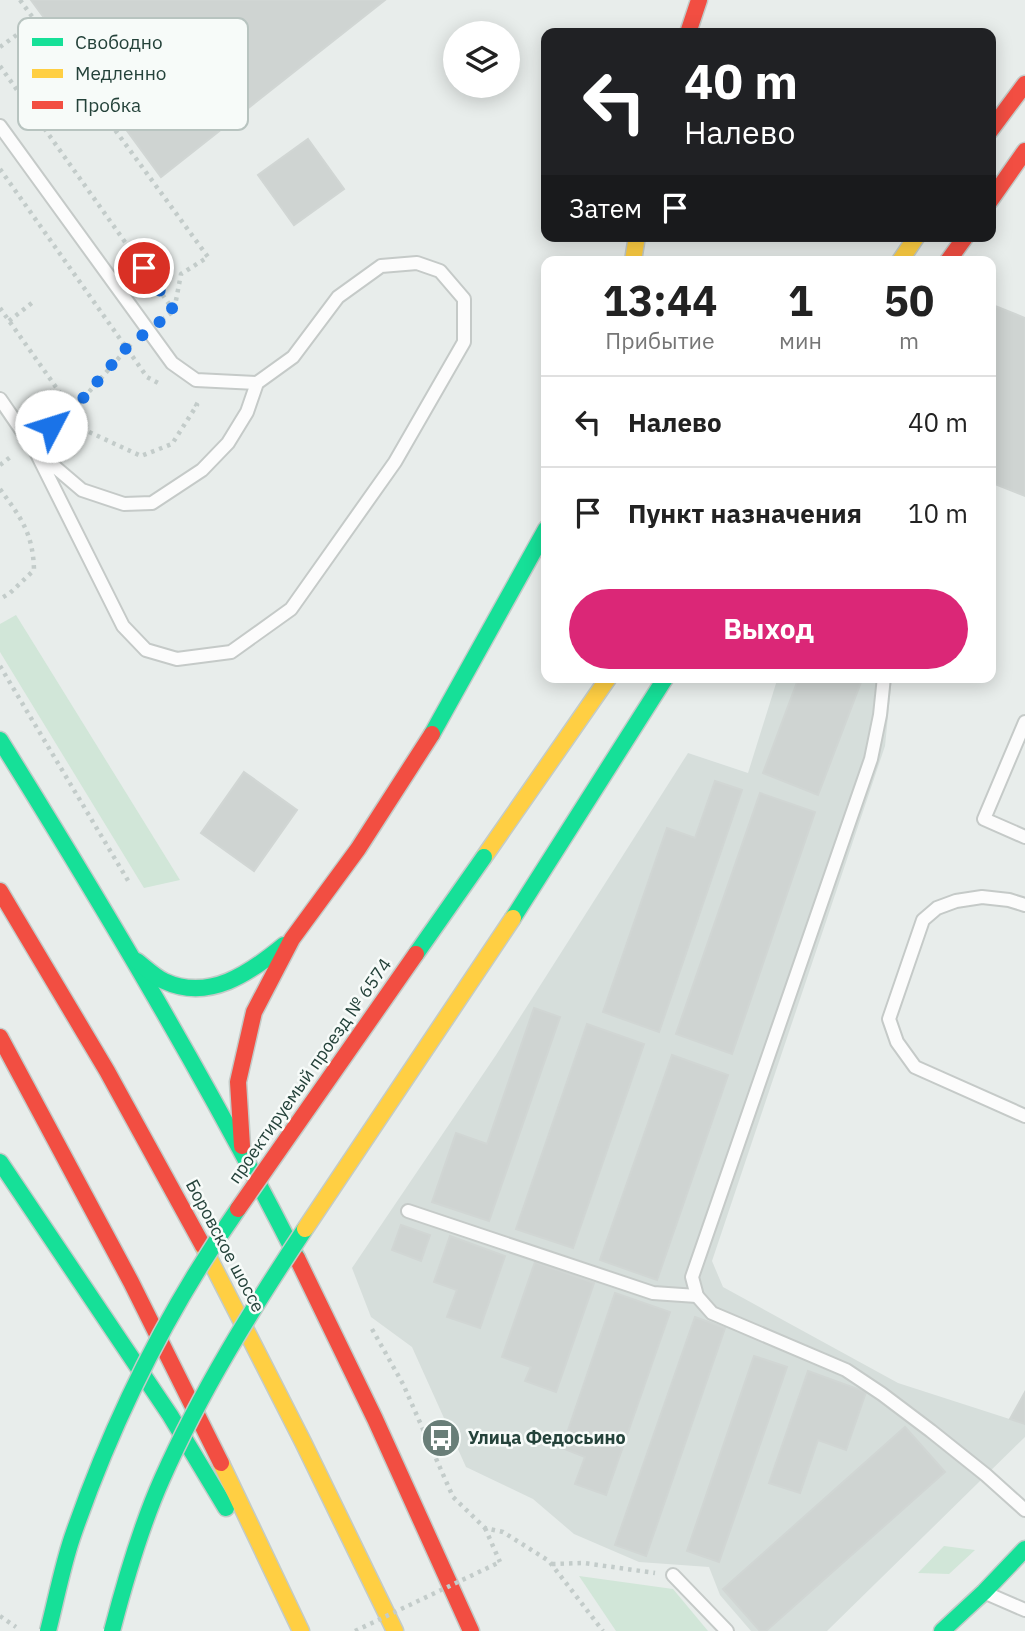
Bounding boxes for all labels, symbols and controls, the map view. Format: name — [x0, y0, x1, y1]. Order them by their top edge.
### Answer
legend — [18, 18, 248, 130]
map controls — [443, 21, 520, 98]
button: layers — [443, 21, 520, 98]
text: Свободно — [75, 30, 163, 54]
text: 40 m — [684, 49, 798, 112]
icon: left — [569, 56, 660, 147]
text: Медленно — [75, 61, 166, 85]
text: Пробка — [75, 93, 141, 117]
text: Налево — [684, 111, 795, 153]
icon: arrive — [656, 189, 694, 227]
text: Затем — [569, 191, 642, 225]
pin — [114, 238, 174, 298]
icon: arrive — [125, 249, 163, 287]
text: 13:44 — [603, 273, 717, 328]
text: 1 — [788, 273, 813, 328]
text: 50 — [884, 273, 934, 328]
text: Прибытие — [605, 325, 715, 355]
text: мин — [779, 325, 822, 355]
text: m — [899, 325, 919, 355]
position arrow — [14, 389, 88, 463]
icon: left — [569, 403, 607, 441]
text: Налево — [628, 405, 722, 439]
text: 40 m — [908, 405, 968, 439]
icon: arrive — [569, 494, 607, 532]
text: Пункт назначения — [628, 496, 862, 530]
text: 10 m — [908, 496, 968, 530]
button: Выход — [569, 589, 968, 669]
street label: проектируемый проезд № 6574 — [223, 953, 396, 1188]
street label: Боровское шоссе — [181, 1175, 270, 1316]
bus stop icon: Улица Федосьино — [420, 1417, 462, 1459]
place label: Улица Федосьино — [468, 1426, 626, 1449]

